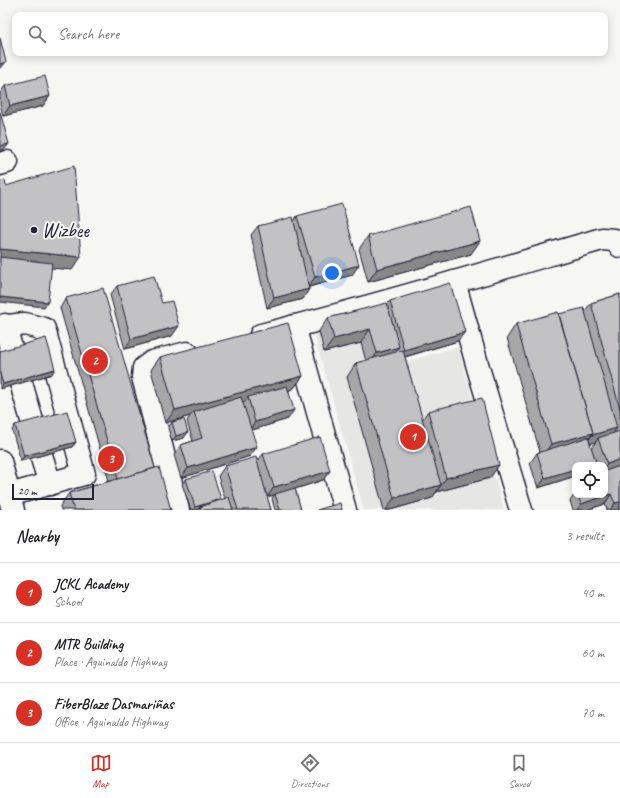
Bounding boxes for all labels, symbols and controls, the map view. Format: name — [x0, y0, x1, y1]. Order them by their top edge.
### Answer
search box — [12, 12, 608, 56]
icon: search — [26, 23, 48, 45]
text: Search here — [58, 25, 119, 44]
place label: Wizbee — [42, 218, 90, 243]
marker: Wizbee — [29, 225, 39, 235]
your location — [322, 263, 342, 283]
pin: 2 — [82, 346, 108, 376]
pin: 1 — [400, 422, 426, 452]
pin: 3 — [98, 444, 124, 474]
map controls — [572, 462, 608, 498]
button: locate — [572, 462, 608, 498]
scale bar — [12, 482, 94, 501]
text: 20 m — [18, 484, 37, 498]
text: Nearby — [16, 526, 59, 547]
text: 3 results — [566, 528, 604, 544]
text: JCKL Academy — [54, 575, 128, 594]
text: 1 — [26, 585, 32, 601]
text: 40 m — [582, 585, 604, 601]
text: School — [54, 594, 82, 610]
text: MTR Building — [54, 635, 123, 654]
text: 2 — [26, 645, 32, 661]
text: 60 m — [582, 645, 604, 661]
text: Place · Aguinaldo Highway — [54, 654, 167, 670]
text: FiberBlaze Dasmariñas — [54, 695, 173, 714]
text: 3 — [26, 705, 32, 721]
text: 70 m — [582, 705, 604, 721]
text: Office · Aguinaldo Highway — [54, 714, 168, 730]
tab: Map — [90, 752, 112, 790]
tab: Directions — [291, 752, 329, 790]
tab: Saved — [508, 752, 530, 790]

